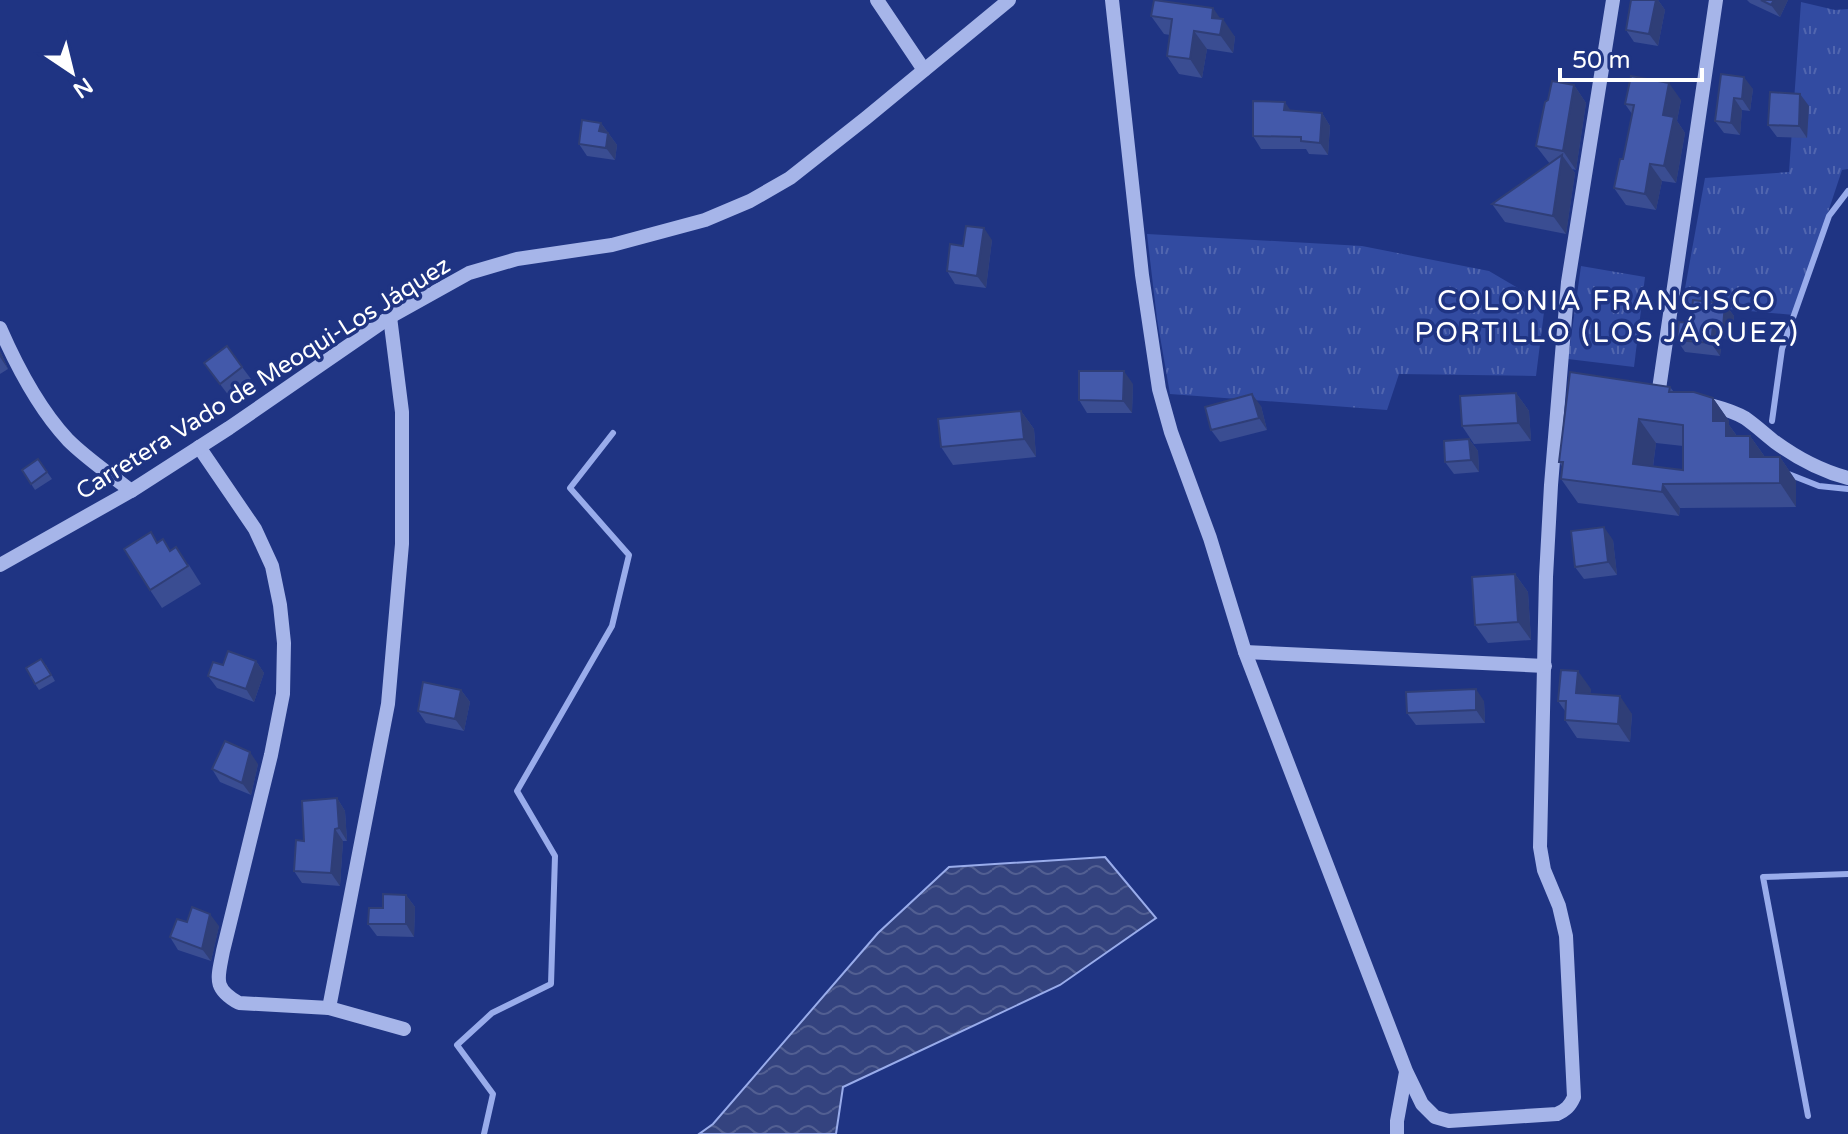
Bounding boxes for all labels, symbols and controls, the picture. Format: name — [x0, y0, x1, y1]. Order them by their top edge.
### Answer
north arrow — [32, 32, 112, 112]
scale bar — [1560, 32, 1702, 82]
text: 50 m — [1572, 46, 1630, 75]
text: N — [68, 72, 98, 103]
street label: Carretera Vado de Meoqui-Los Jáquez — [71, 251, 456, 506]
district label: COLONIA FRANCISCO PORTILLO (LOS JÁQUEZ) — [1414, 284, 1800, 350]

